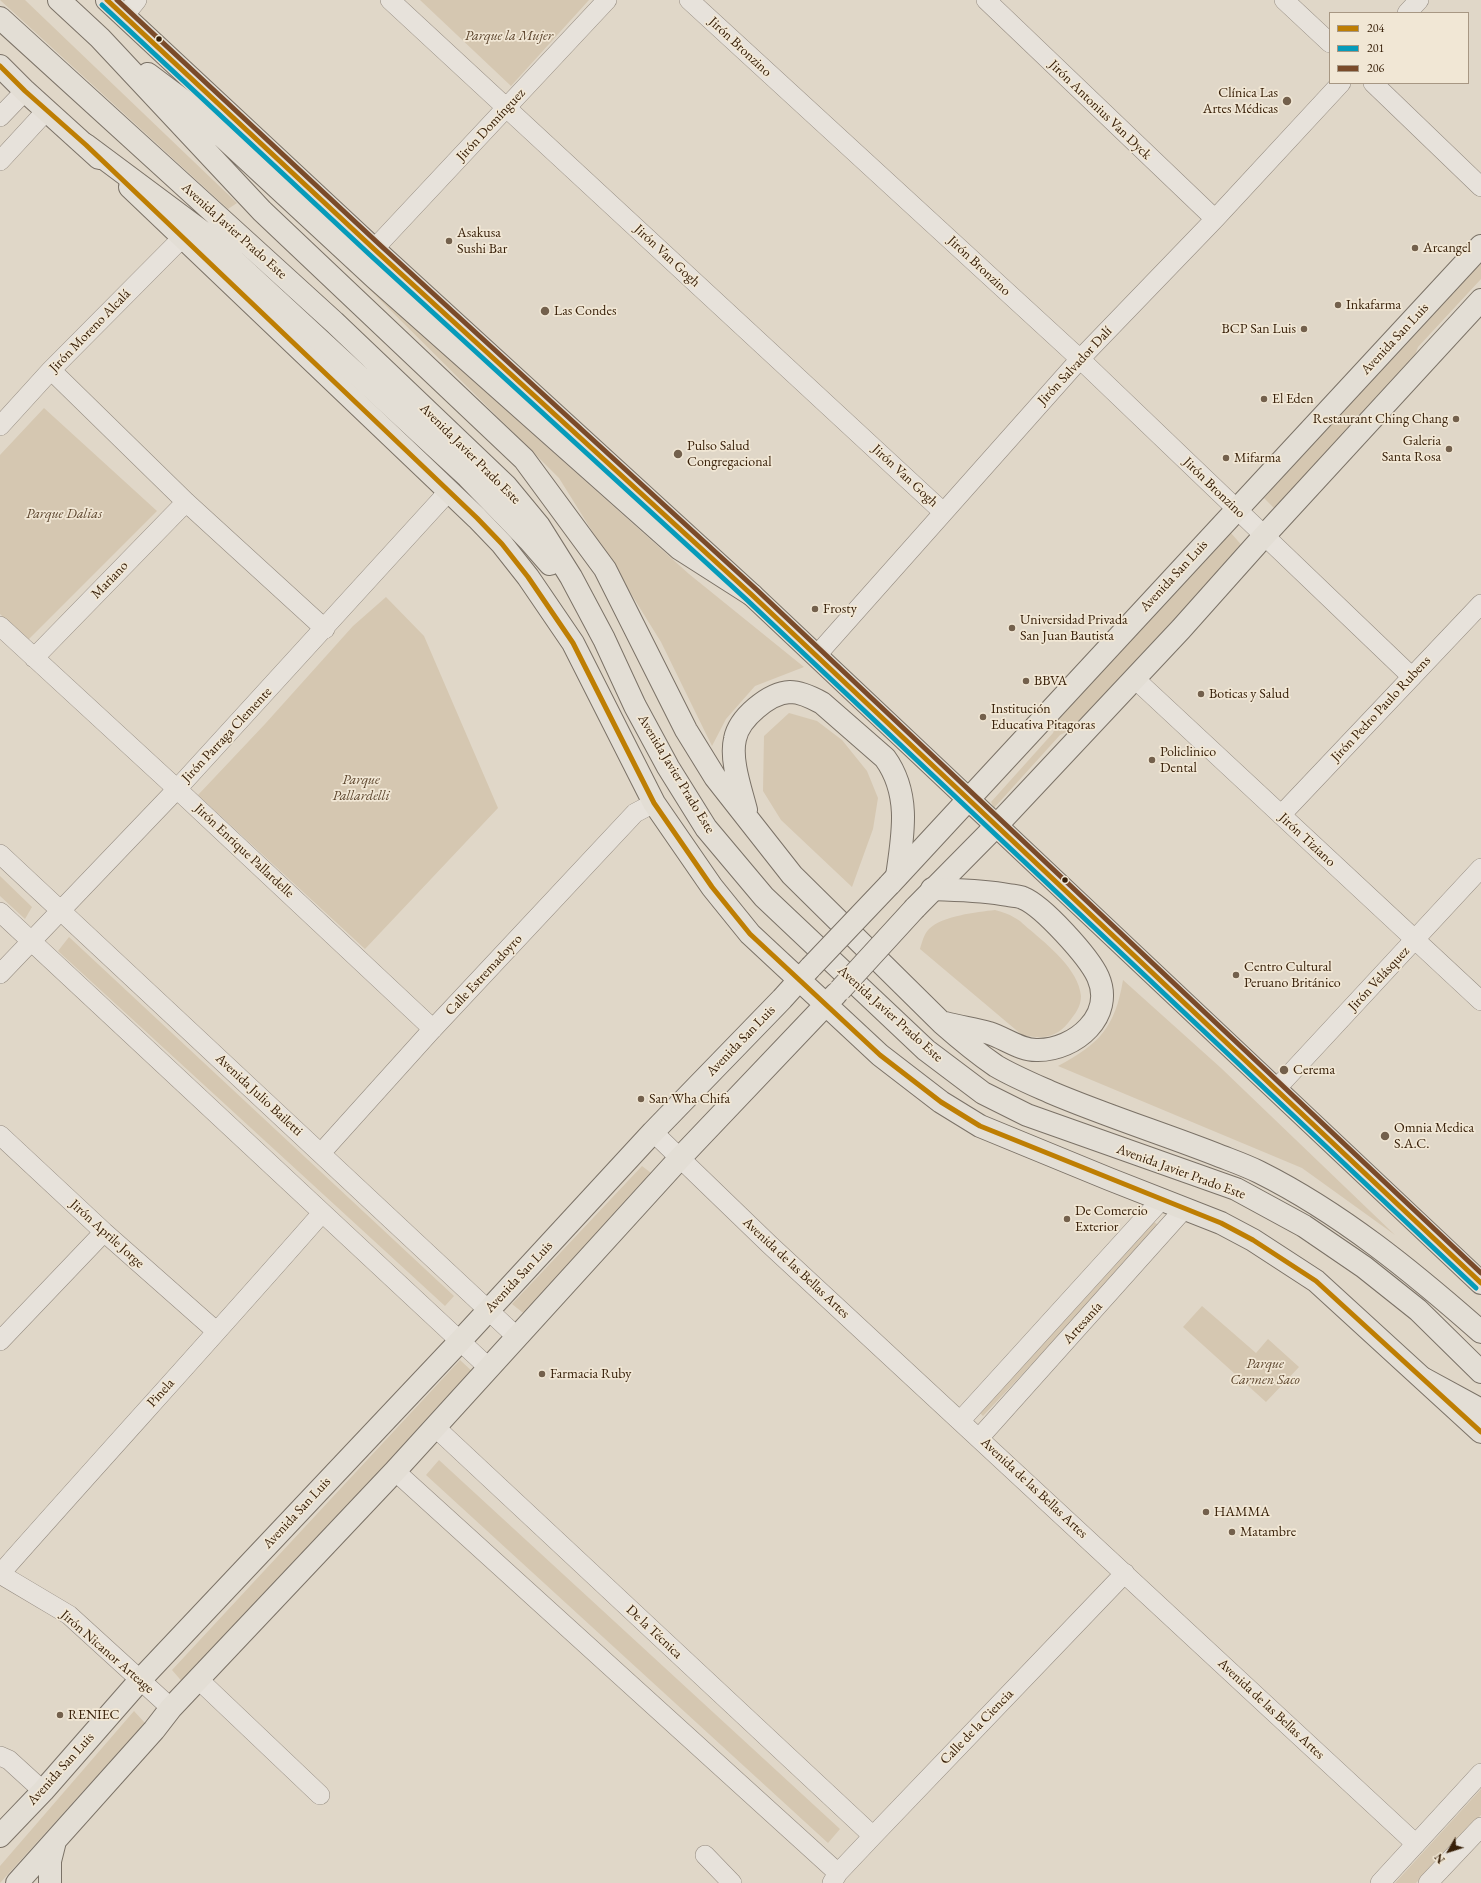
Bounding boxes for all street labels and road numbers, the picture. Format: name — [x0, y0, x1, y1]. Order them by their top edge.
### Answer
street label: Jirón Bronzino — [705, 13, 775, 81]
street label: Jirón Antonius Van Dyck — [1045, 57, 1155, 163]
street label: Jirón Domínguez — [453, 85, 529, 165]
street label: Avenida Javier Prado Este — [178, 179, 290, 283]
street label: Jirón Van Gogh — [630, 221, 704, 291]
street label: Jirón Bronzino — [944, 232, 1014, 300]
street label: Jirón Moreno Alcalá — [46, 286, 134, 376]
street label: Avenida San Luis — [1357, 300, 1433, 378]
street label: Jirón Salvador Dalí — [1034, 323, 1116, 409]
street label: Avenida Javier Prado Este — [416, 400, 524, 508]
street label: Jirón Van Gogh — [868, 441, 942, 511]
street label: Jirón Bronzino — [1179, 454, 1249, 522]
street label: Avenida San Luis — [1136, 537, 1212, 615]
street label: Mariano — [88, 558, 132, 602]
street label: Jirón Pedro Paulo Rubens — [1328, 652, 1434, 766]
street label: Jirón Parraga Clemente — [178, 684, 276, 786]
street label: Avenida Javier Prado Este — [634, 711, 718, 837]
street label: Jirón Enrique Pallardelle — [190, 800, 298, 902]
street label: Jirón Tiziano — [1275, 810, 1339, 870]
street label: Calle Estremadoyro — [442, 931, 526, 1019]
street label: Jirón Velásquez — [1345, 943, 1413, 1015]
street label: Avenida Javier Prado Este — [834, 962, 946, 1066]
street label: Avenida San Luis — [703, 1002, 779, 1080]
street label: Avenida Julio Bailetti — [212, 1050, 306, 1140]
street label: Avenida Javier Prado Este — [1114, 1141, 1248, 1203]
street label: Jirón Aprile Jorge — [66, 1196, 148, 1272]
street label: Avenida de las Bellas Artes — [739, 1214, 853, 1322]
street label: Avenida San Luis — [481, 1238, 557, 1316]
street label: Artesanía — [1060, 1299, 1106, 1347]
street label: Pinela — [144, 1375, 178, 1411]
street label: Avenida de las Bellas Artes — [977, 1434, 1091, 1542]
street label: Avenida San Luis — [259, 1474, 335, 1552]
street label: De la Técnica — [622, 1602, 686, 1662]
street label: Jirón Nicanor Arteage — [57, 1607, 157, 1697]
street label: Avenida de las Bellas Artes — [1214, 1655, 1328, 1763]
street label: Calle de la Ciencia — [937, 1686, 1017, 1768]
street label: Avenida San Luis — [24, 1729, 98, 1809]

